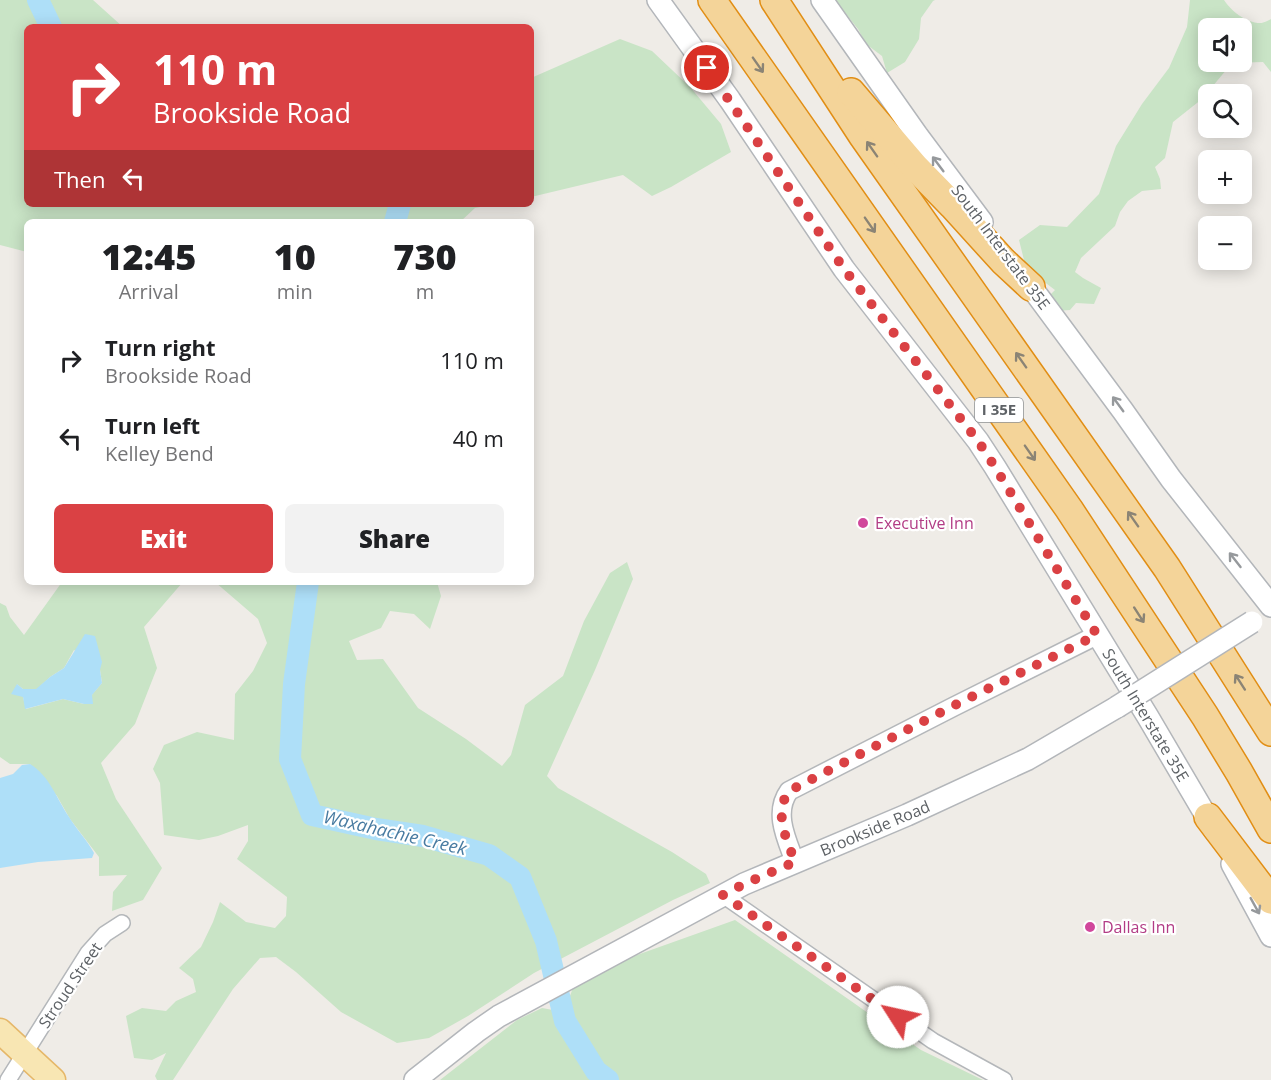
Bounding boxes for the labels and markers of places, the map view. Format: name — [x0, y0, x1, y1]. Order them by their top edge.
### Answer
pin — [681, 42, 732, 93]
place label: Executive Inn — [875, 512, 974, 534]
marker: Executive Inn — [856, 516, 870, 530]
place label: Dallas Inn — [1102, 916, 1175, 938]
marker: Dallas Inn — [1083, 920, 1097, 934]

